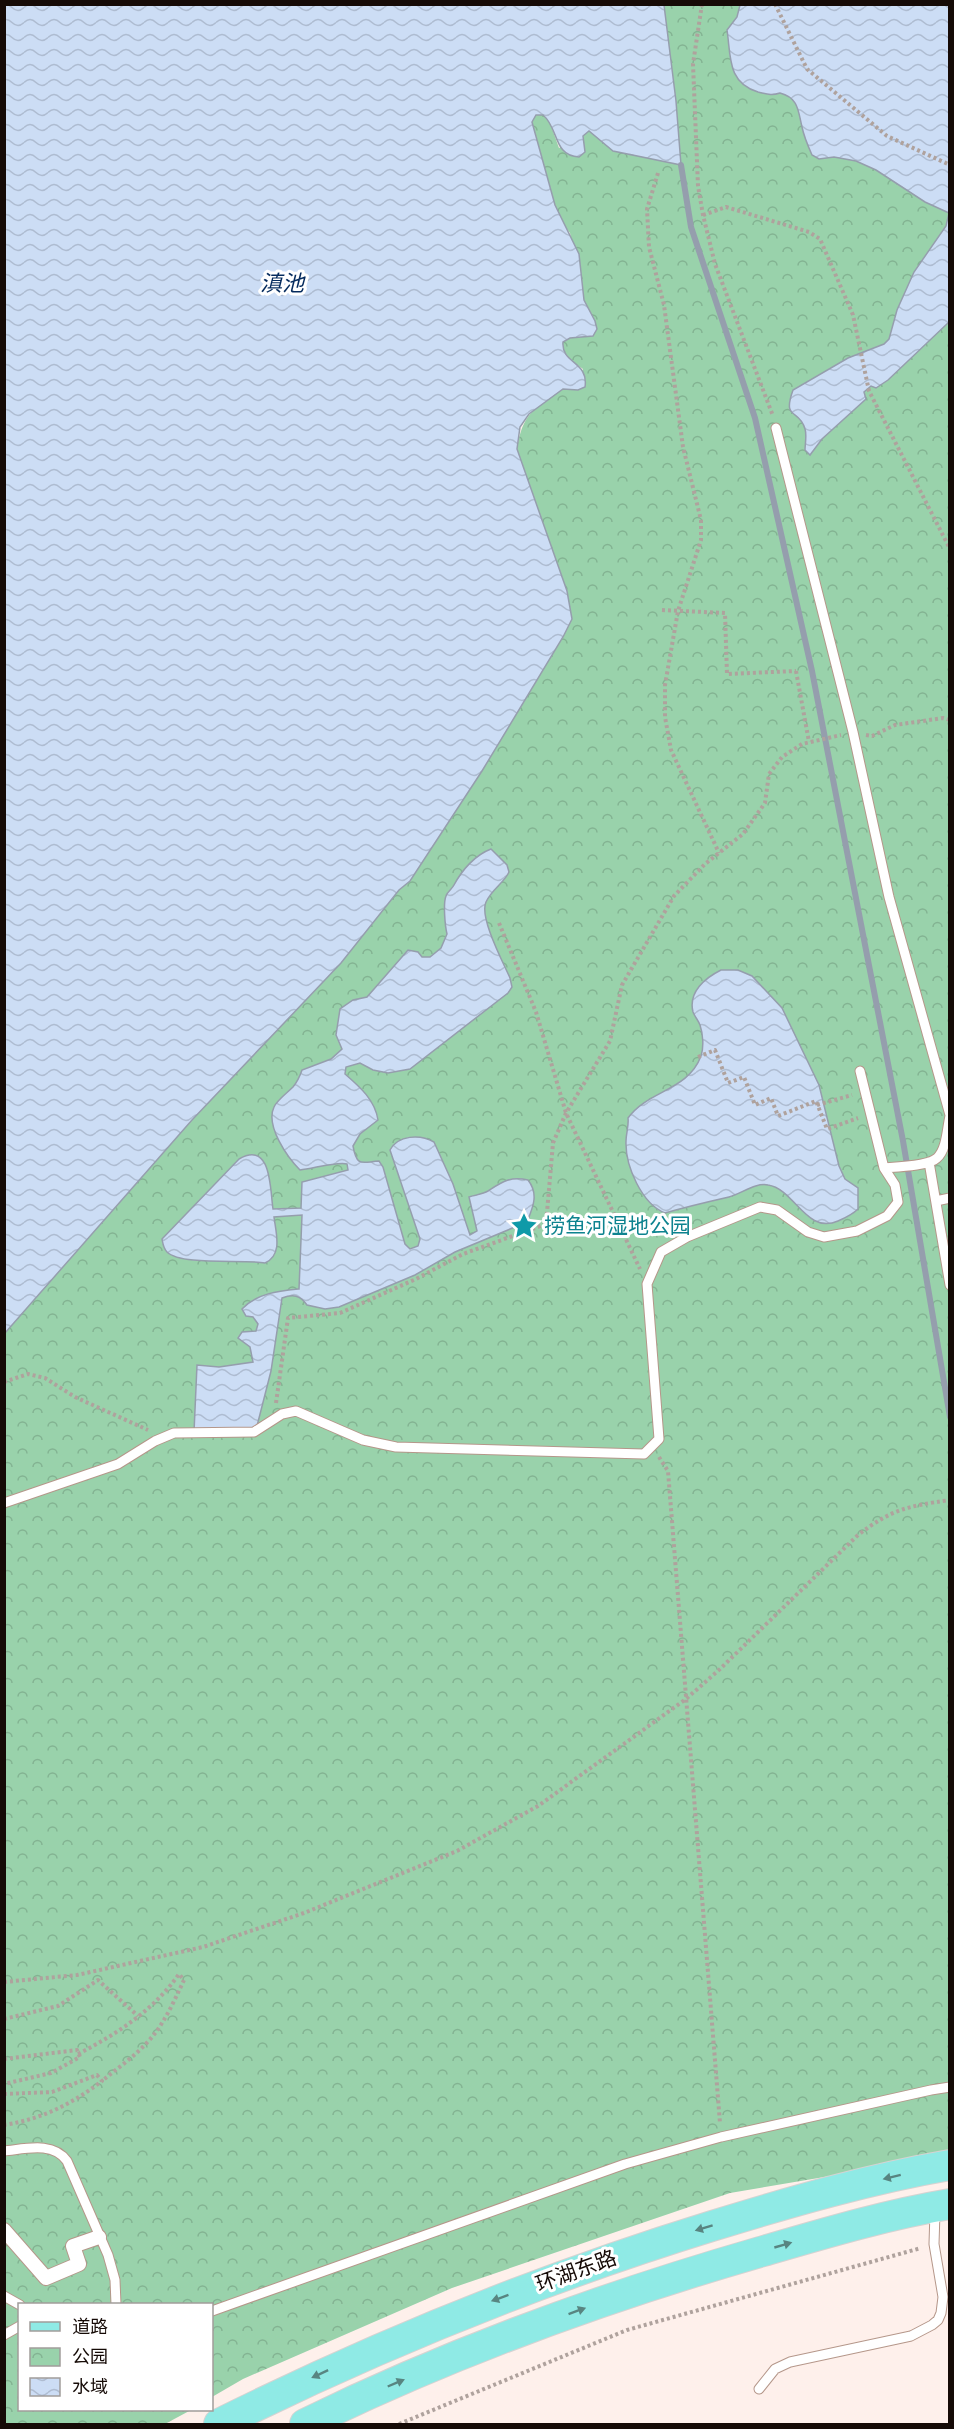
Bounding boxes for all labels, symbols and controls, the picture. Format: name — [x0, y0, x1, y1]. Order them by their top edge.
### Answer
water label: 滇池 — [260, 272, 306, 295]
place icon: 捞鱼河湿地公园 — [509, 1211, 539, 1241]
place label: 捞鱼河湿地公园 — [544, 1215, 691, 1237]
one-way arrow — [883, 2173, 902, 2183]
one-way arrow — [695, 2224, 713, 2233]
one-way arrow — [774, 2240, 792, 2250]
street label: 环湖东路 — [533, 2246, 619, 2296]
one-way arrow — [491, 2294, 509, 2304]
legend — [18, 2303, 213, 2411]
one-way arrow — [568, 2306, 586, 2315]
text: 道路 — [72, 2317, 108, 2337]
text: 公园 — [72, 2348, 108, 2367]
one-way arrow — [312, 2370, 329, 2379]
text: 水域 — [72, 2378, 108, 2397]
one-way arrow — [388, 2378, 406, 2388]

